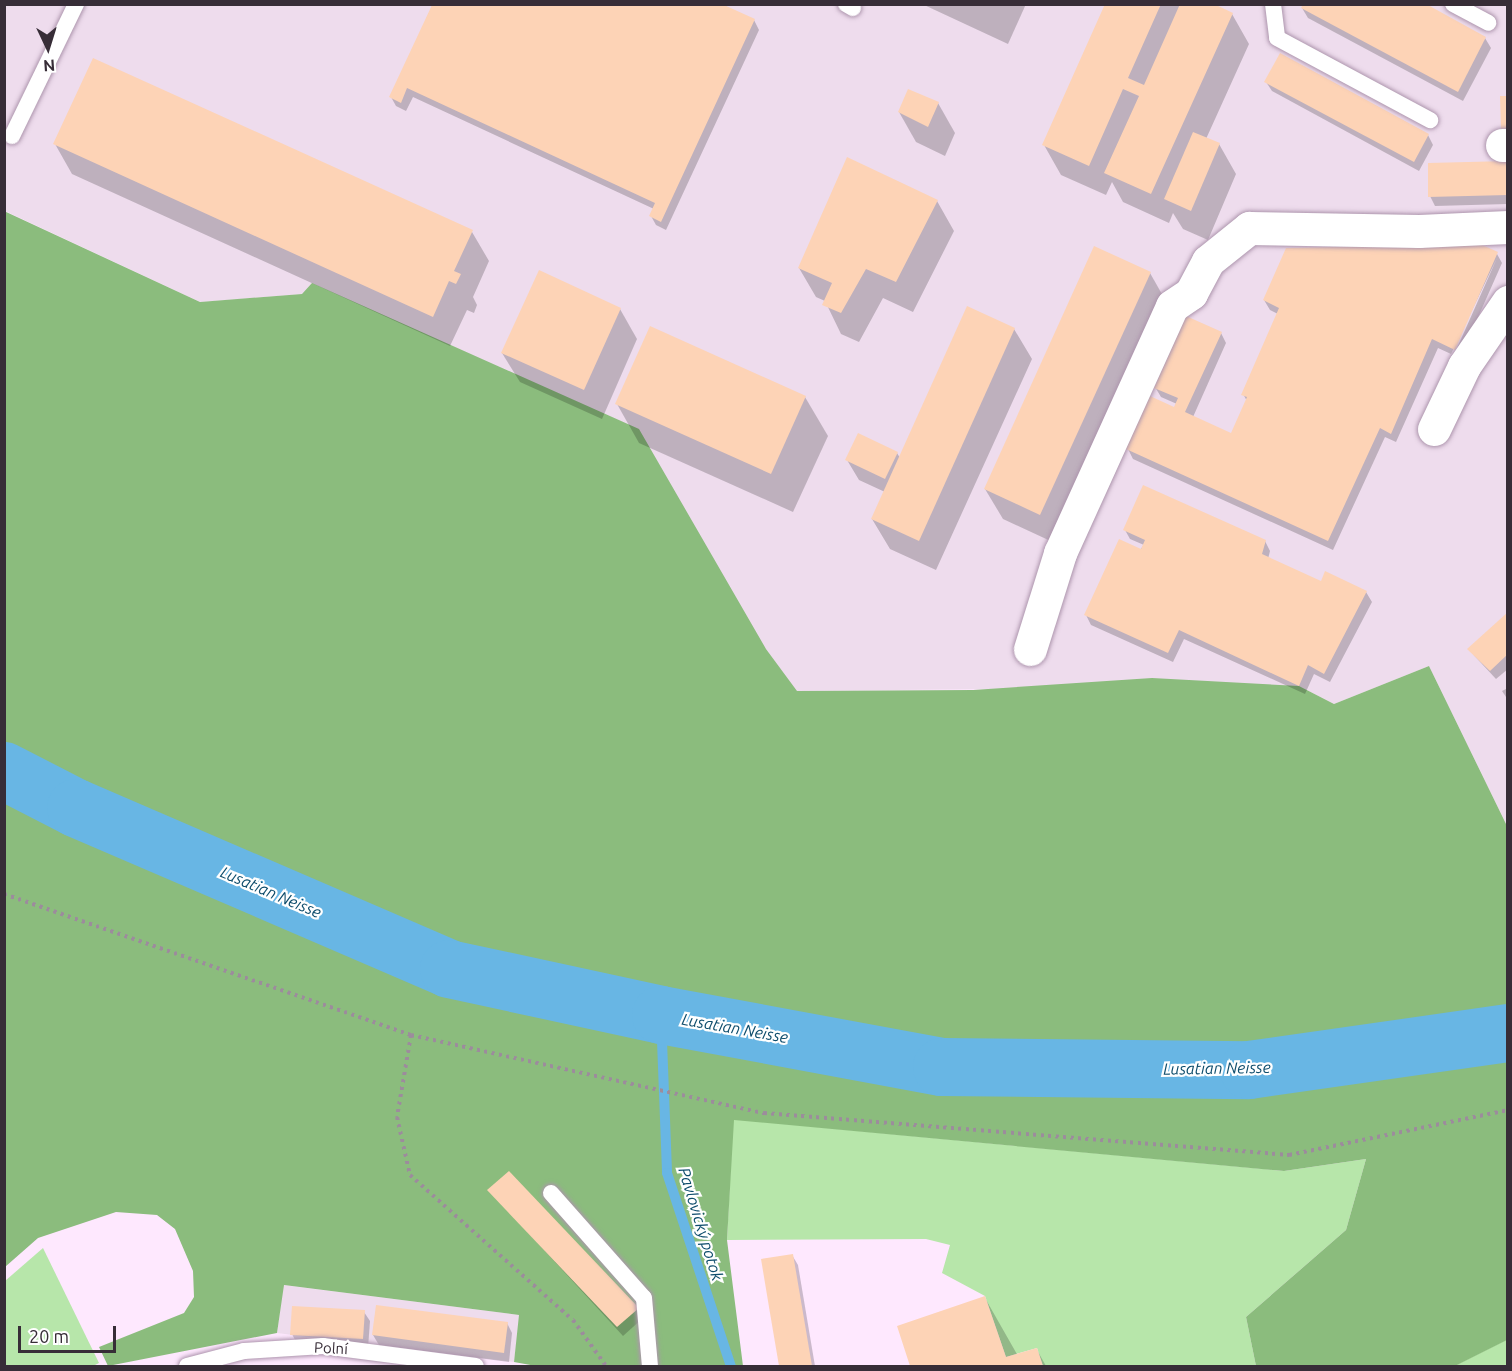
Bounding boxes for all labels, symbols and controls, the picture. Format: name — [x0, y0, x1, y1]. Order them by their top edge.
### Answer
north arrow — [18, 18, 78, 78]
text: N — [43, 57, 56, 75]
water label: Lusatian Neisse — [218, 862, 324, 922]
water label: Lusatian Neisse — [680, 1009, 790, 1047]
water label: Lusatian Neisse — [1163, 1057, 1271, 1079]
water label: Pavlovický potok — [675, 1165, 727, 1283]
scale bar — [21, 1314, 118, 1352]
text: 20 m — [29, 1326, 69, 1346]
street label: Polní — [314, 1338, 348, 1358]

